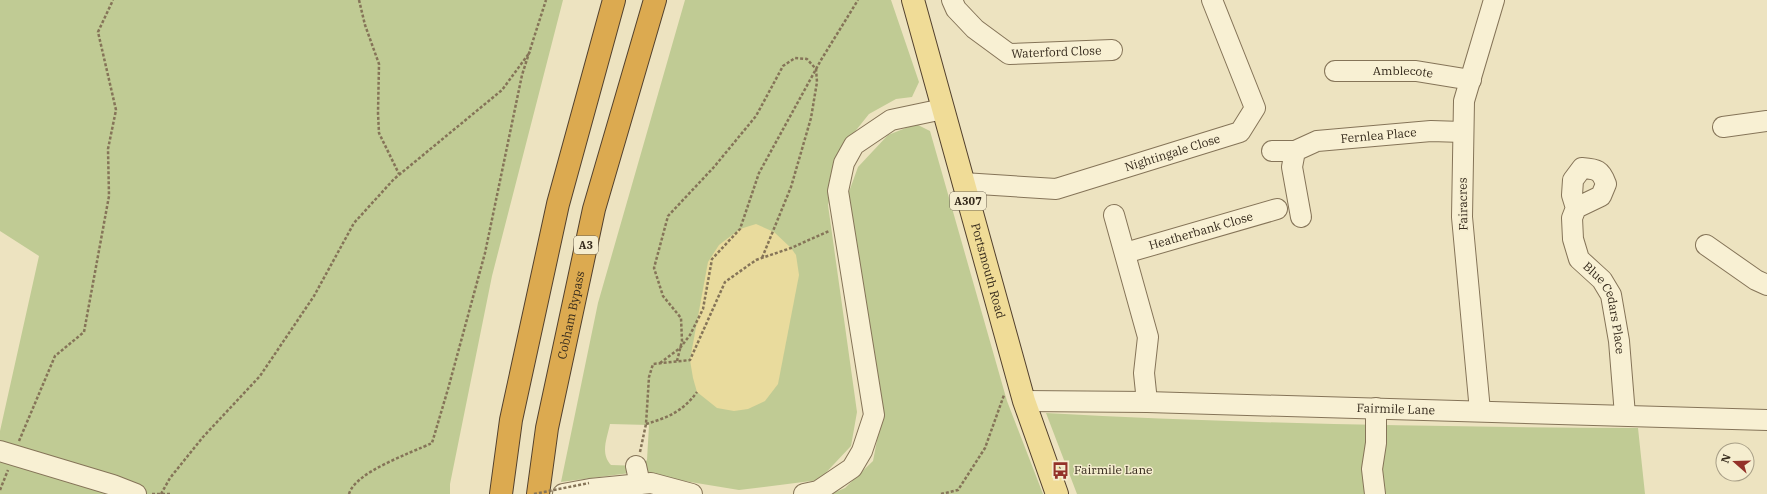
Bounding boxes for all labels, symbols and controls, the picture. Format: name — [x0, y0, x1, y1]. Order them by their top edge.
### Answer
street label: Waterford Close — [1011, 42, 1102, 61]
street label: Amblecote — [1373, 63, 1434, 81]
street label: Fernlea Place — [1340, 124, 1417, 146]
street label: Nightingale Close — [1123, 131, 1222, 174]
street label: Fairacres — [1455, 177, 1470, 231]
road number: A307 — [950, 192, 986, 210]
street label: Heatherbank Close — [1147, 208, 1255, 253]
street label: Portsmouth Road — [968, 221, 1009, 320]
road number: A3 — [574, 236, 598, 254]
street label: Blue Cedars Place — [1580, 258, 1628, 355]
street label: Cobham Bypass — [554, 269, 588, 361]
street label: Fairmile Lane — [1356, 400, 1435, 417]
north arrow — [1715, 442, 1755, 482]
text: N — [1718, 452, 1734, 465]
bus stop icon: Fairmile Lane — [1051, 460, 1071, 480]
place label: Fairmile Lane — [1074, 462, 1153, 477]

